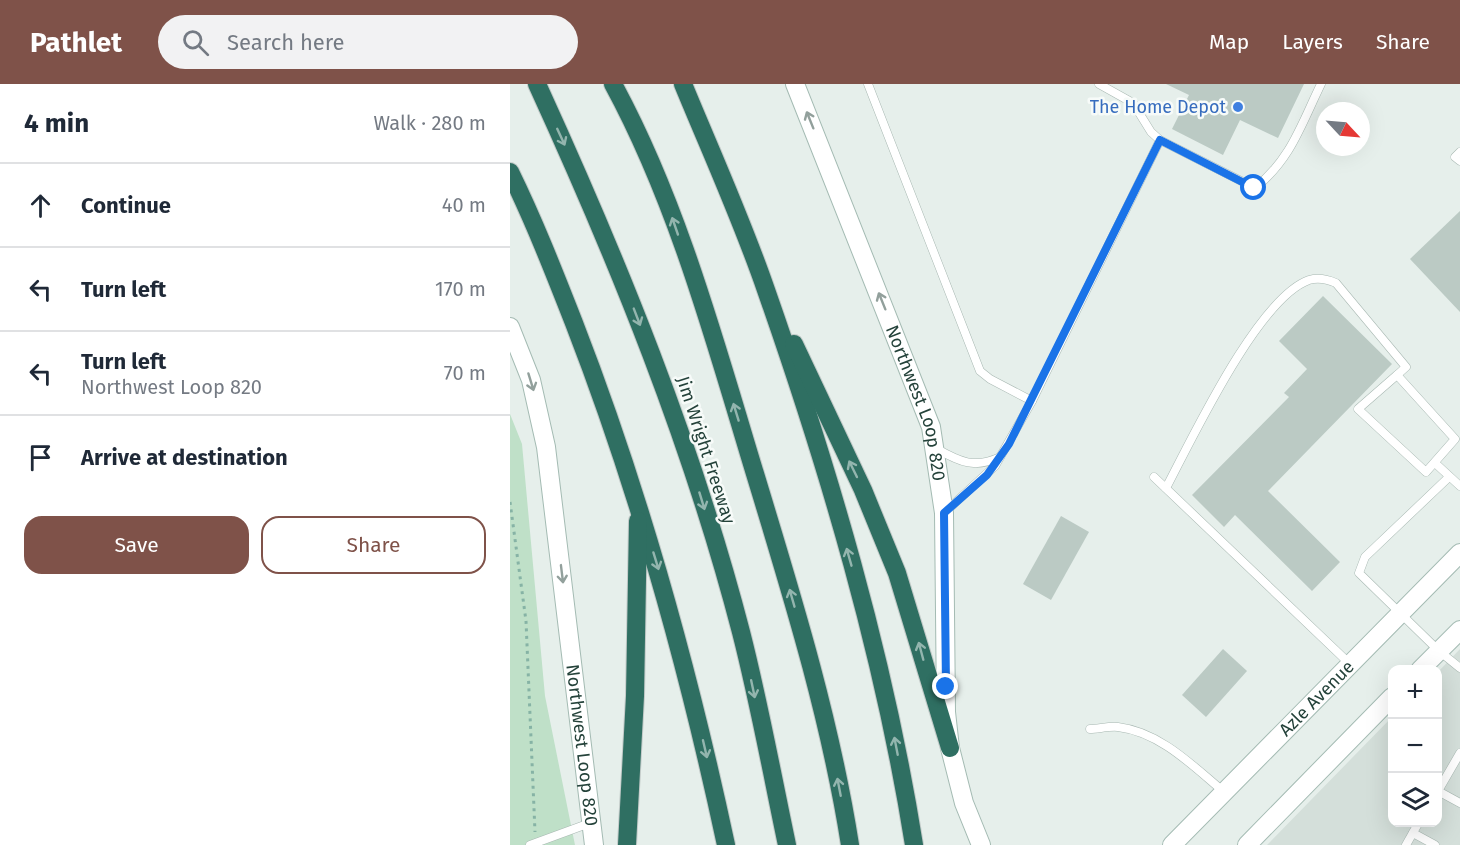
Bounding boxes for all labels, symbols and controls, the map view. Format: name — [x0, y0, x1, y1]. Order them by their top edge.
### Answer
search box — [158, 15, 578, 69]
text: Pathlet — [30, 26, 122, 59]
icon: search — [179, 26, 212, 59]
text: Search here — [227, 29, 345, 56]
text: Map — [1209, 29, 1249, 55]
text: Layers — [1282, 29, 1343, 55]
text: Share — [1376, 29, 1430, 55]
place label: The Home Depot — [1090, 96, 1227, 118]
marker: The Home Depot — [1231, 100, 1245, 114]
north arrow — [1316, 102, 1370, 156]
text: 4 min — [24, 108, 89, 139]
text: Walk · 280 m — [373, 111, 486, 135]
one-way arrow — [803, 111, 814, 129]
one-way arrow — [556, 128, 568, 146]
route start — [1240, 174, 1266, 200]
icon: ahead — [24, 189, 57, 222]
text: Continue — [81, 192, 171, 219]
text: 40 m — [442, 193, 486, 217]
one-way arrow — [669, 217, 680, 236]
icon: left — [24, 273, 57, 306]
text: Turn left — [81, 276, 166, 303]
text: 170 m — [435, 277, 486, 301]
one-way arrow — [876, 292, 887, 310]
one-way arrow — [632, 307, 643, 326]
street label: Northwest Loop 820 — [881, 322, 950, 483]
text: Turn left — [81, 348, 166, 375]
icon: left — [24, 357, 57, 390]
text: 70 m — [444, 361, 486, 385]
one-way arrow — [526, 372, 537, 391]
street label: Jim Wright Freeway — [672, 373, 740, 527]
text: Northwest Loop 820 — [81, 375, 262, 399]
one-way arrow — [730, 402, 741, 421]
icon: arrive — [24, 441, 57, 474]
text: Arrive at destination — [81, 444, 288, 471]
one-way arrow — [846, 461, 858, 479]
one-way arrow — [697, 491, 708, 510]
button: Save — [24, 516, 249, 574]
button: Share — [261, 516, 486, 574]
one-way arrow — [843, 548, 854, 567]
one-way arrow — [651, 551, 662, 570]
one-way arrow — [557, 564, 568, 583]
one-way arrow — [786, 589, 797, 608]
one-way arrow — [915, 642, 927, 661]
street label: Azle Avenue — [1274, 656, 1359, 741]
street label: Northwest Loop 820 — [561, 663, 603, 827]
map controls — [1388, 665, 1442, 827]
button: + — [1388, 665, 1442, 719]
route end — [932, 673, 958, 699]
one-way arrow — [748, 679, 760, 698]
button: − — [1388, 719, 1442, 773]
one-way arrow — [890, 737, 901, 757]
one-way arrow — [700, 739, 712, 758]
button: layers — [1388, 773, 1442, 827]
one-way arrow — [833, 778, 844, 798]

